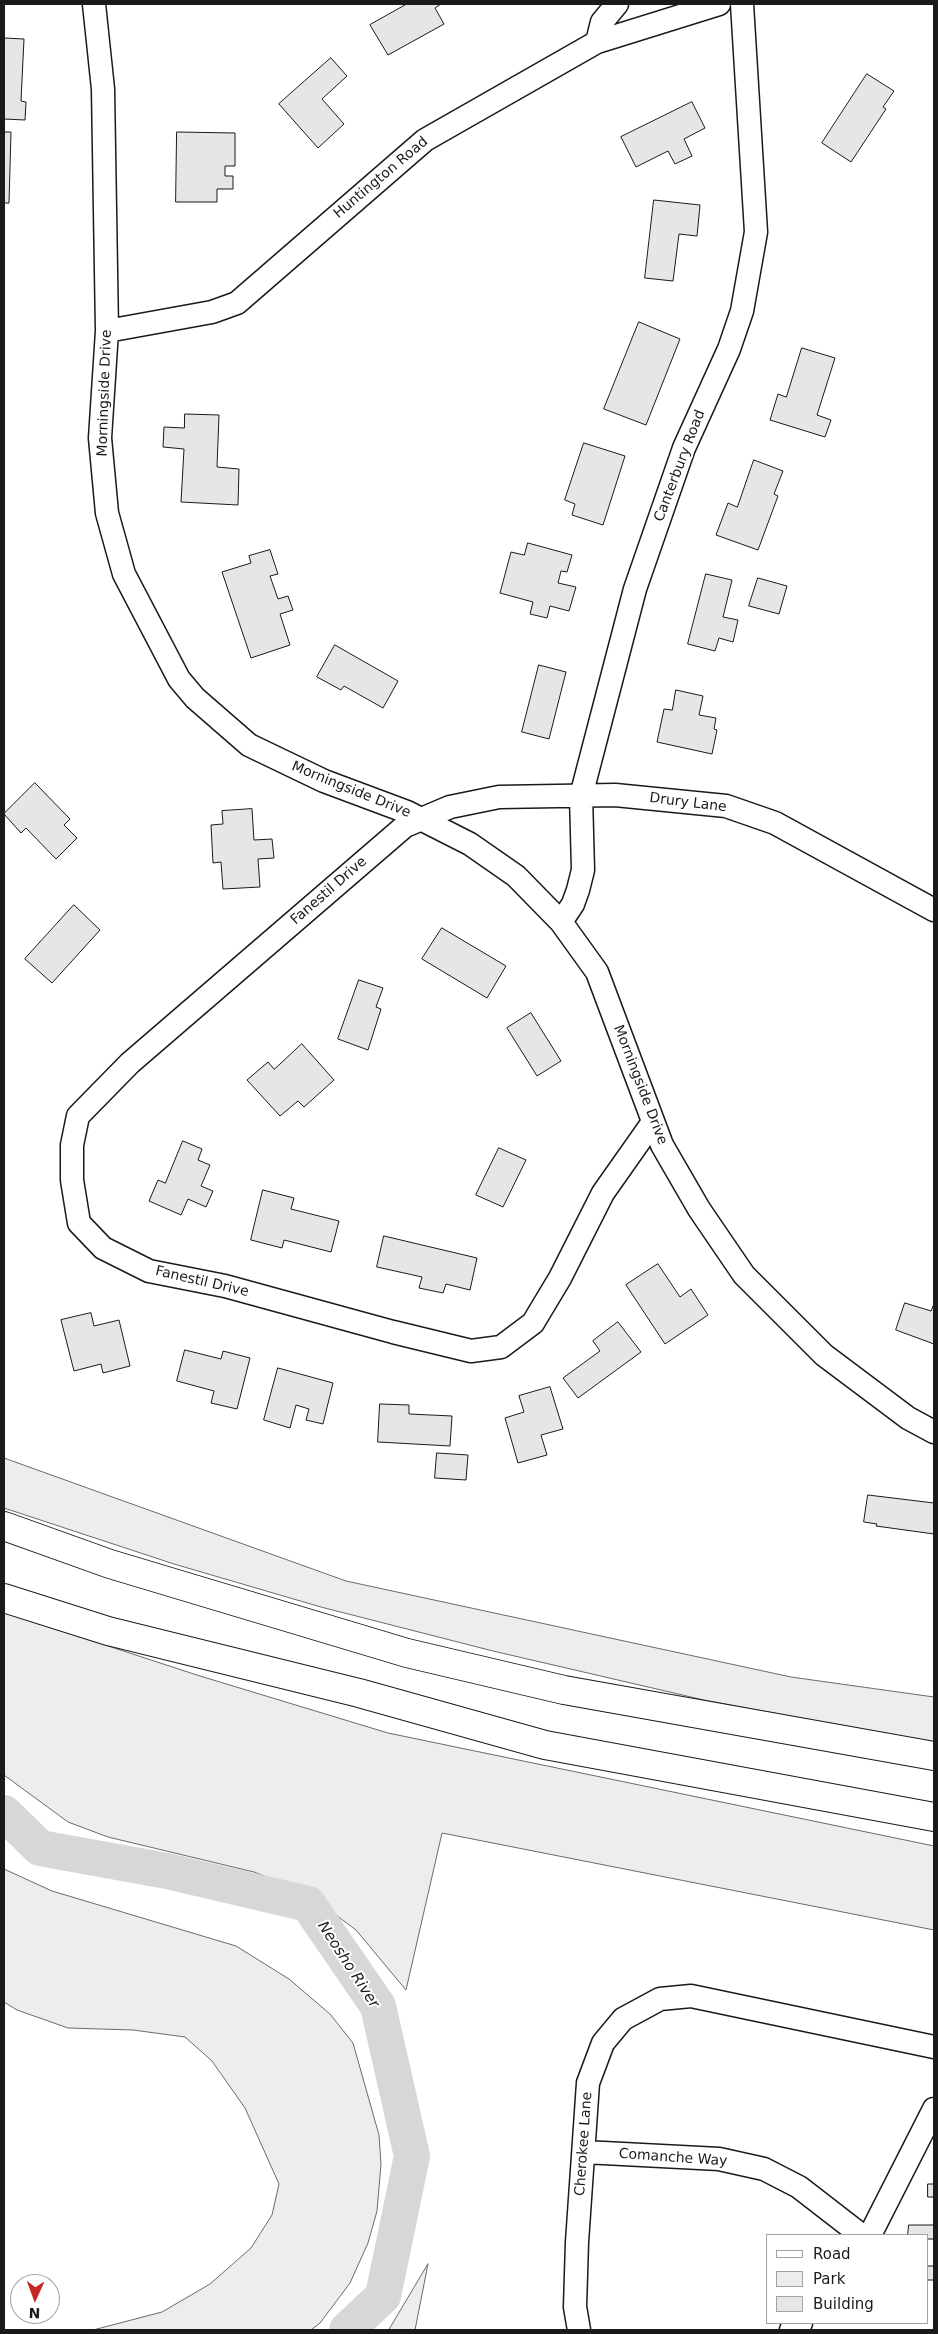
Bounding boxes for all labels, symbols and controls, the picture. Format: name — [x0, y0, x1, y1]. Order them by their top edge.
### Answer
street label: Huntington Road — [330, 134, 432, 222]
street label: Morningside Drive — [94, 329, 116, 457]
street label: Canterbury Road — [651, 408, 709, 524]
street label: Morningside Drive — [289, 758, 413, 822]
street label: Drury Lane — [648, 790, 728, 816]
street label: Fanestil Drive — [288, 853, 370, 929]
street label: Morningside Drive — [609, 1023, 671, 1147]
street label: Fanestil Drive — [154, 1263, 250, 1301]
water label: Neosho River — [313, 1918, 383, 2012]
street label: Cherokee Lane — [572, 2091, 596, 2197]
street label: Comanche Way — [618, 2146, 728, 2170]
legend — [766, 2234, 928, 2324]
text: Road — [813, 2245, 851, 2263]
text: Park — [813, 2270, 845, 2288]
north arrow — [10, 2274, 60, 2324]
text: Building — [813, 2295, 874, 2313]
text: N — [28, 2305, 41, 2321]

